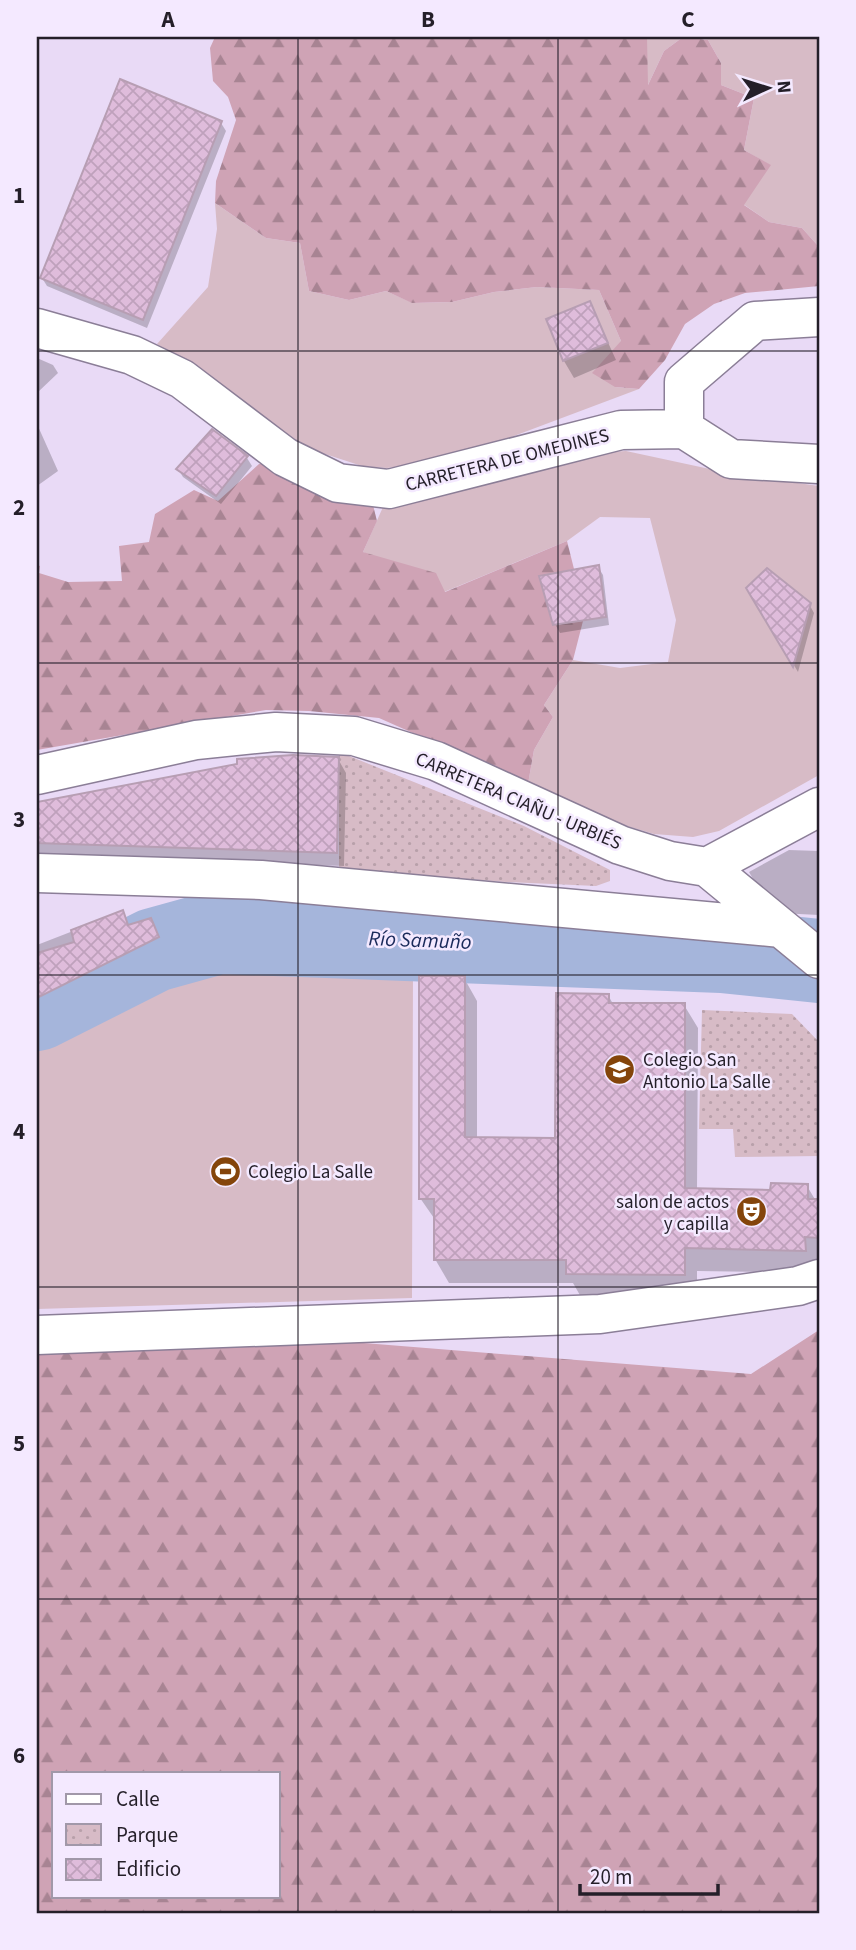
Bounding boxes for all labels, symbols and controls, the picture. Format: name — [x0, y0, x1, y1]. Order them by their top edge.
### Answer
text: A — [160, 3, 175, 36]
text: B — [421, 3, 435, 36]
text: C — [681, 3, 695, 36]
north arrow — [734, 52, 804, 122]
text: N — [770, 80, 797, 94]
text: 1 — [13, 179, 25, 212]
street label: CARRETERA DE OMEDINES — [403, 422, 612, 499]
text: 2 — [13, 491, 25, 524]
street label: CARRETERA CIAÑU - URBIÉS — [411, 746, 626, 857]
text: 3 — [13, 803, 25, 836]
water label: Río Samuño — [368, 923, 472, 957]
place label: Colegio San Antonio La Salle — [643, 1047, 771, 1096]
school or university icon: Colegio San Antonio La Salle — [603, 1053, 637, 1087]
text: 4 — [13, 1115, 25, 1148]
sports icon: Colegio La Salle — [208, 1154, 242, 1188]
place label: Colegio La Salle — [248, 1159, 373, 1186]
place label: salon de actos y capilla — [616, 1189, 729, 1238]
theatre icon: salon de actos y capilla — [735, 1195, 769, 1229]
text: 5 — [13, 1427, 25, 1460]
text: 6 — [13, 1739, 25, 1772]
legend — [52, 1772, 280, 1898]
text: Calle — [116, 1784, 160, 1814]
text: Parque — [116, 1820, 178, 1850]
scale bar — [580, 1852, 718, 1896]
text: Edificio — [116, 1854, 181, 1884]
text: 20 m — [590, 1862, 632, 1892]

